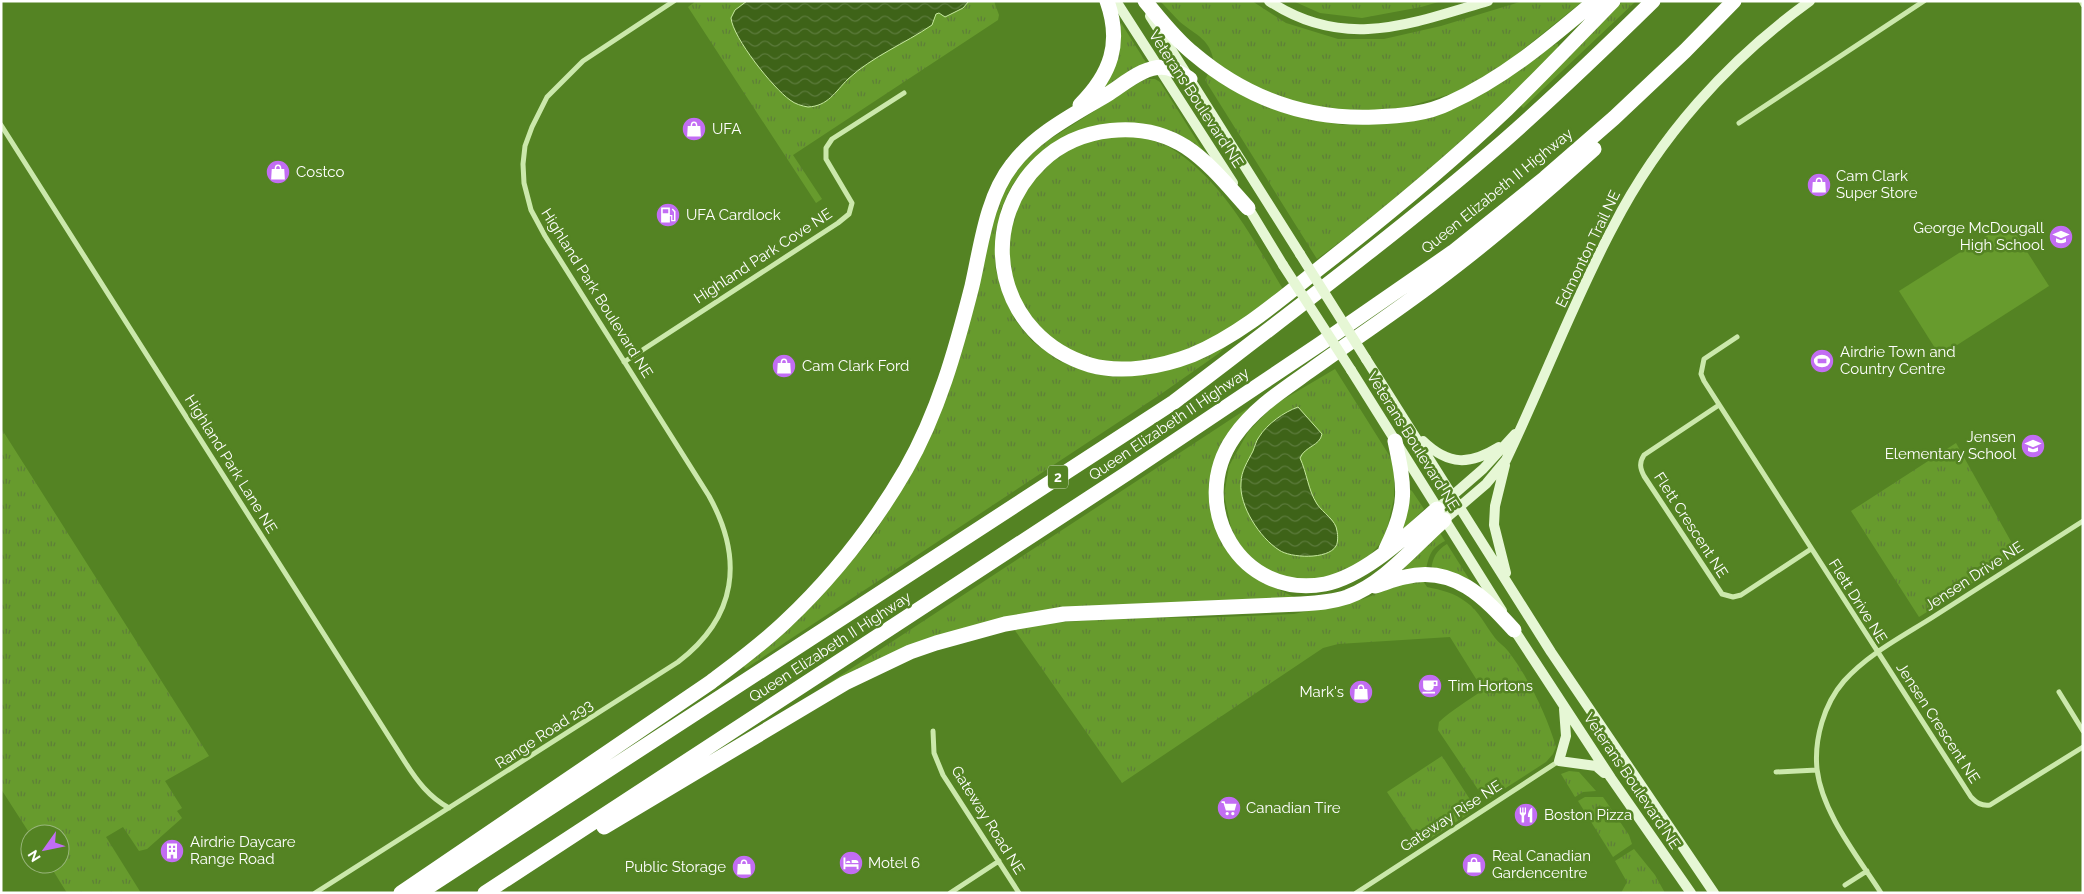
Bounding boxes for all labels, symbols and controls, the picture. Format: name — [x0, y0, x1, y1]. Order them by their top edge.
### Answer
street label: Veterans Boulevard NE — [1145, 27, 1247, 171]
shop icon: UFA — [681, 116, 707, 142]
place label: UFA — [712, 120, 741, 138]
street label: Queen Elizabeth II Highway — [1418, 124, 1576, 258]
shop icon: Costco — [265, 159, 291, 185]
place label: Costco — [296, 163, 345, 181]
place label: Cam Clark Super Store — [1836, 167, 1918, 202]
shop icon: Cam Clark Super Store — [1806, 172, 1832, 198]
street label: Edmonton Trail NE — [1552, 187, 1624, 311]
fuel station icon: UFA Cardlock — [655, 202, 681, 228]
street label: Highland Park Boulevard NE — [537, 205, 657, 381]
street label: Highland Park Cove NE — [691, 205, 835, 307]
place label: UFA Cardlock — [686, 206, 781, 224]
place label: George McDougall High School — [1913, 219, 2045, 254]
school or university icon: George McDougall High School — [2048, 224, 2074, 250]
place label: Airdrie Town and Country Centre — [1840, 343, 1956, 378]
sports icon: Airdrie Town and Country Centre — [1809, 348, 1835, 374]
shop icon: Cam Clark Ford — [771, 353, 797, 379]
place label: Cam Clark Ford — [802, 357, 909, 375]
street label: Queen Elizabeth II Highway — [1085, 364, 1253, 484]
street label: Veterans Boulevard NE — [1363, 368, 1463, 514]
street label: Highland Park Lane NE — [181, 391, 281, 537]
place label: Jensen Elementary School — [1885, 428, 2017, 463]
school or university icon: Jensen Elementary School — [2020, 433, 2046, 459]
road number: 2 — [1048, 466, 1068, 488]
street label: Flett Crescent NE — [1650, 469, 1732, 581]
street label: Jensen Drive NE — [1921, 538, 2027, 614]
street label: Flett Drive NE — [1825, 556, 1891, 646]
street label: Queen Elizabeth II Highway — [746, 588, 914, 706]
street label: Jensen Crescent NE — [1892, 659, 1984, 787]
cafe icon: Tim Hortons — [1417, 673, 1443, 699]
place label: Tim Hortons — [1448, 677, 1533, 695]
shop icon: Mark's — [1348, 679, 1374, 705]
place label: Mark's — [1299, 683, 1344, 701]
street label: Range Road 293 — [492, 696, 596, 772]
street label: Veterans Boulevard NE — [1580, 710, 1684, 852]
street label: Gateway Road NE — [947, 762, 1029, 878]
street label: Gateway Rise NE — [1397, 776, 1505, 856]
supermarket icon: Canadian Tire — [1216, 795, 1242, 821]
place label: Canadian Tire — [1246, 799, 1341, 817]
restaurant icon: Boston Pizza — [1513, 802, 1539, 828]
place label: Boston Pizza — [1544, 806, 1632, 824]
north arrow — [20, 824, 70, 874]
place label: Airdrie Daycare Range Road — [190, 833, 296, 868]
building icon: Airdrie Daycare Range Road — [159, 838, 185, 864]
text: N — [24, 847, 44, 865]
place label: Real Canadian Gardencentre — [1492, 847, 1591, 882]
hotel icon: Motel 6 — [838, 850, 864, 876]
shop icon: Real Canadian Gardencentre — [1461, 852, 1487, 878]
shop icon: Public Storage — [731, 854, 757, 880]
place label: Motel 6 — [868, 854, 920, 872]
place label: Public Storage — [625, 858, 726, 876]

